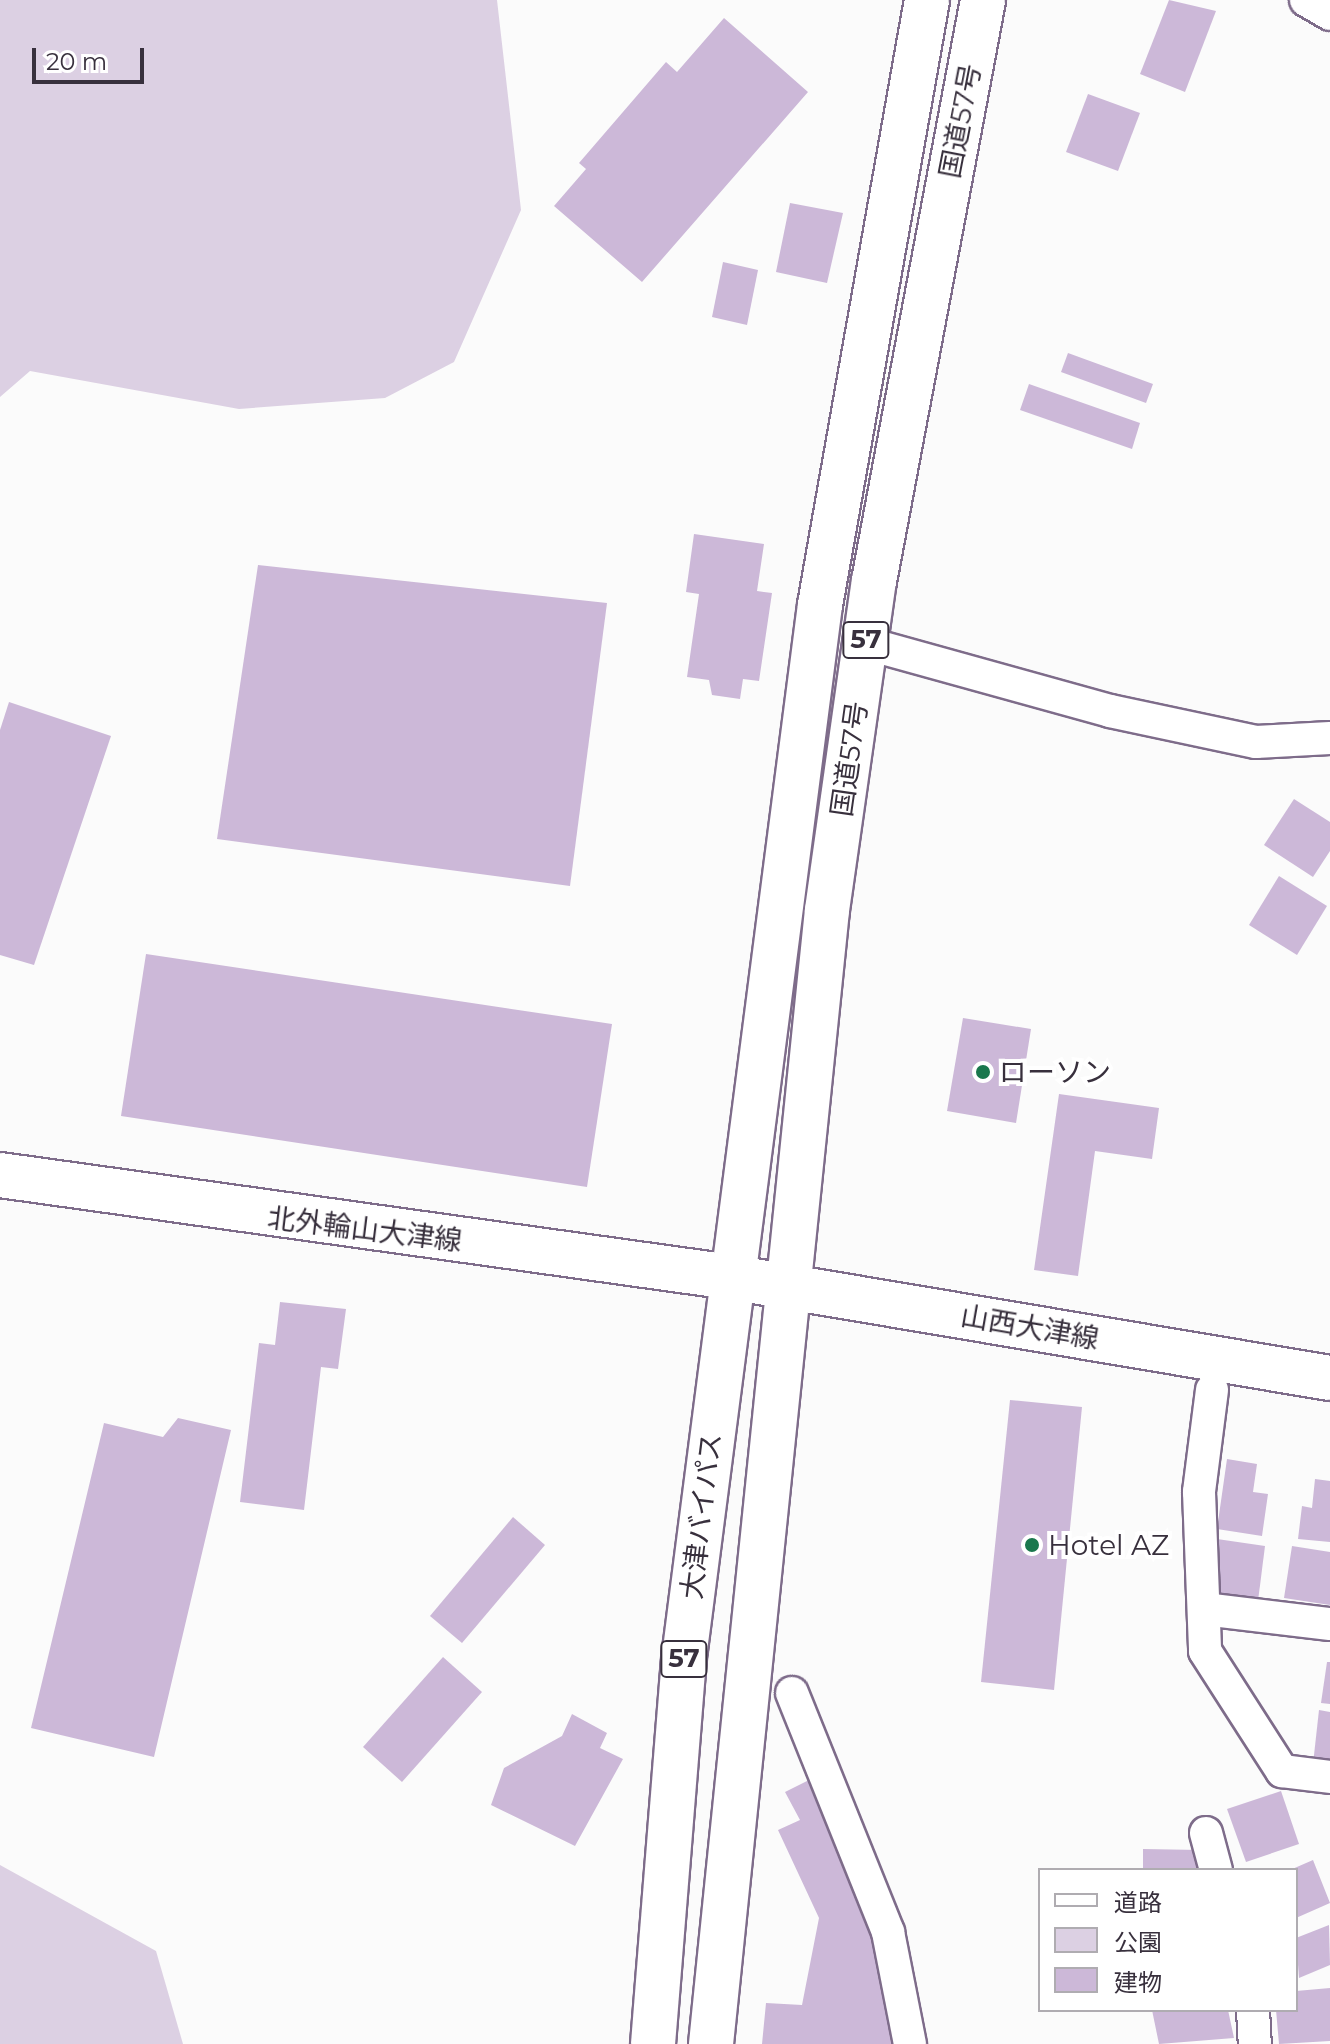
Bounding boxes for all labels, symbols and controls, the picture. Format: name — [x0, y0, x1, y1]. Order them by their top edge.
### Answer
scale bar — [36, 32, 148, 82]
text: 20 m — [46, 47, 107, 76]
street label: 国道57号 — [932, 61, 988, 181]
road number: 57 — [842, 618, 890, 662]
street label: 国道57号 — [824, 699, 874, 819]
place label: ローソン — [999, 1055, 1111, 1089]
marker: ローソン — [974, 1063, 992, 1081]
street label: 北外輪山大津線 — [266, 1200, 464, 1258]
street label: 山西大津線 — [958, 1298, 1102, 1356]
street label: 大津バイパス — [674, 1431, 728, 1601]
place label: Hotel AZ — [1048, 1528, 1169, 1562]
marker: Hotel AZ — [1023, 1536, 1041, 1554]
road number: 57 — [660, 1637, 708, 1681]
legend — [1038, 1868, 1298, 2012]
text: 道路 — [1114, 1888, 1162, 1917]
text: 公園 — [1114, 1928, 1162, 1957]
text: 建物 — [1114, 1968, 1162, 1997]

